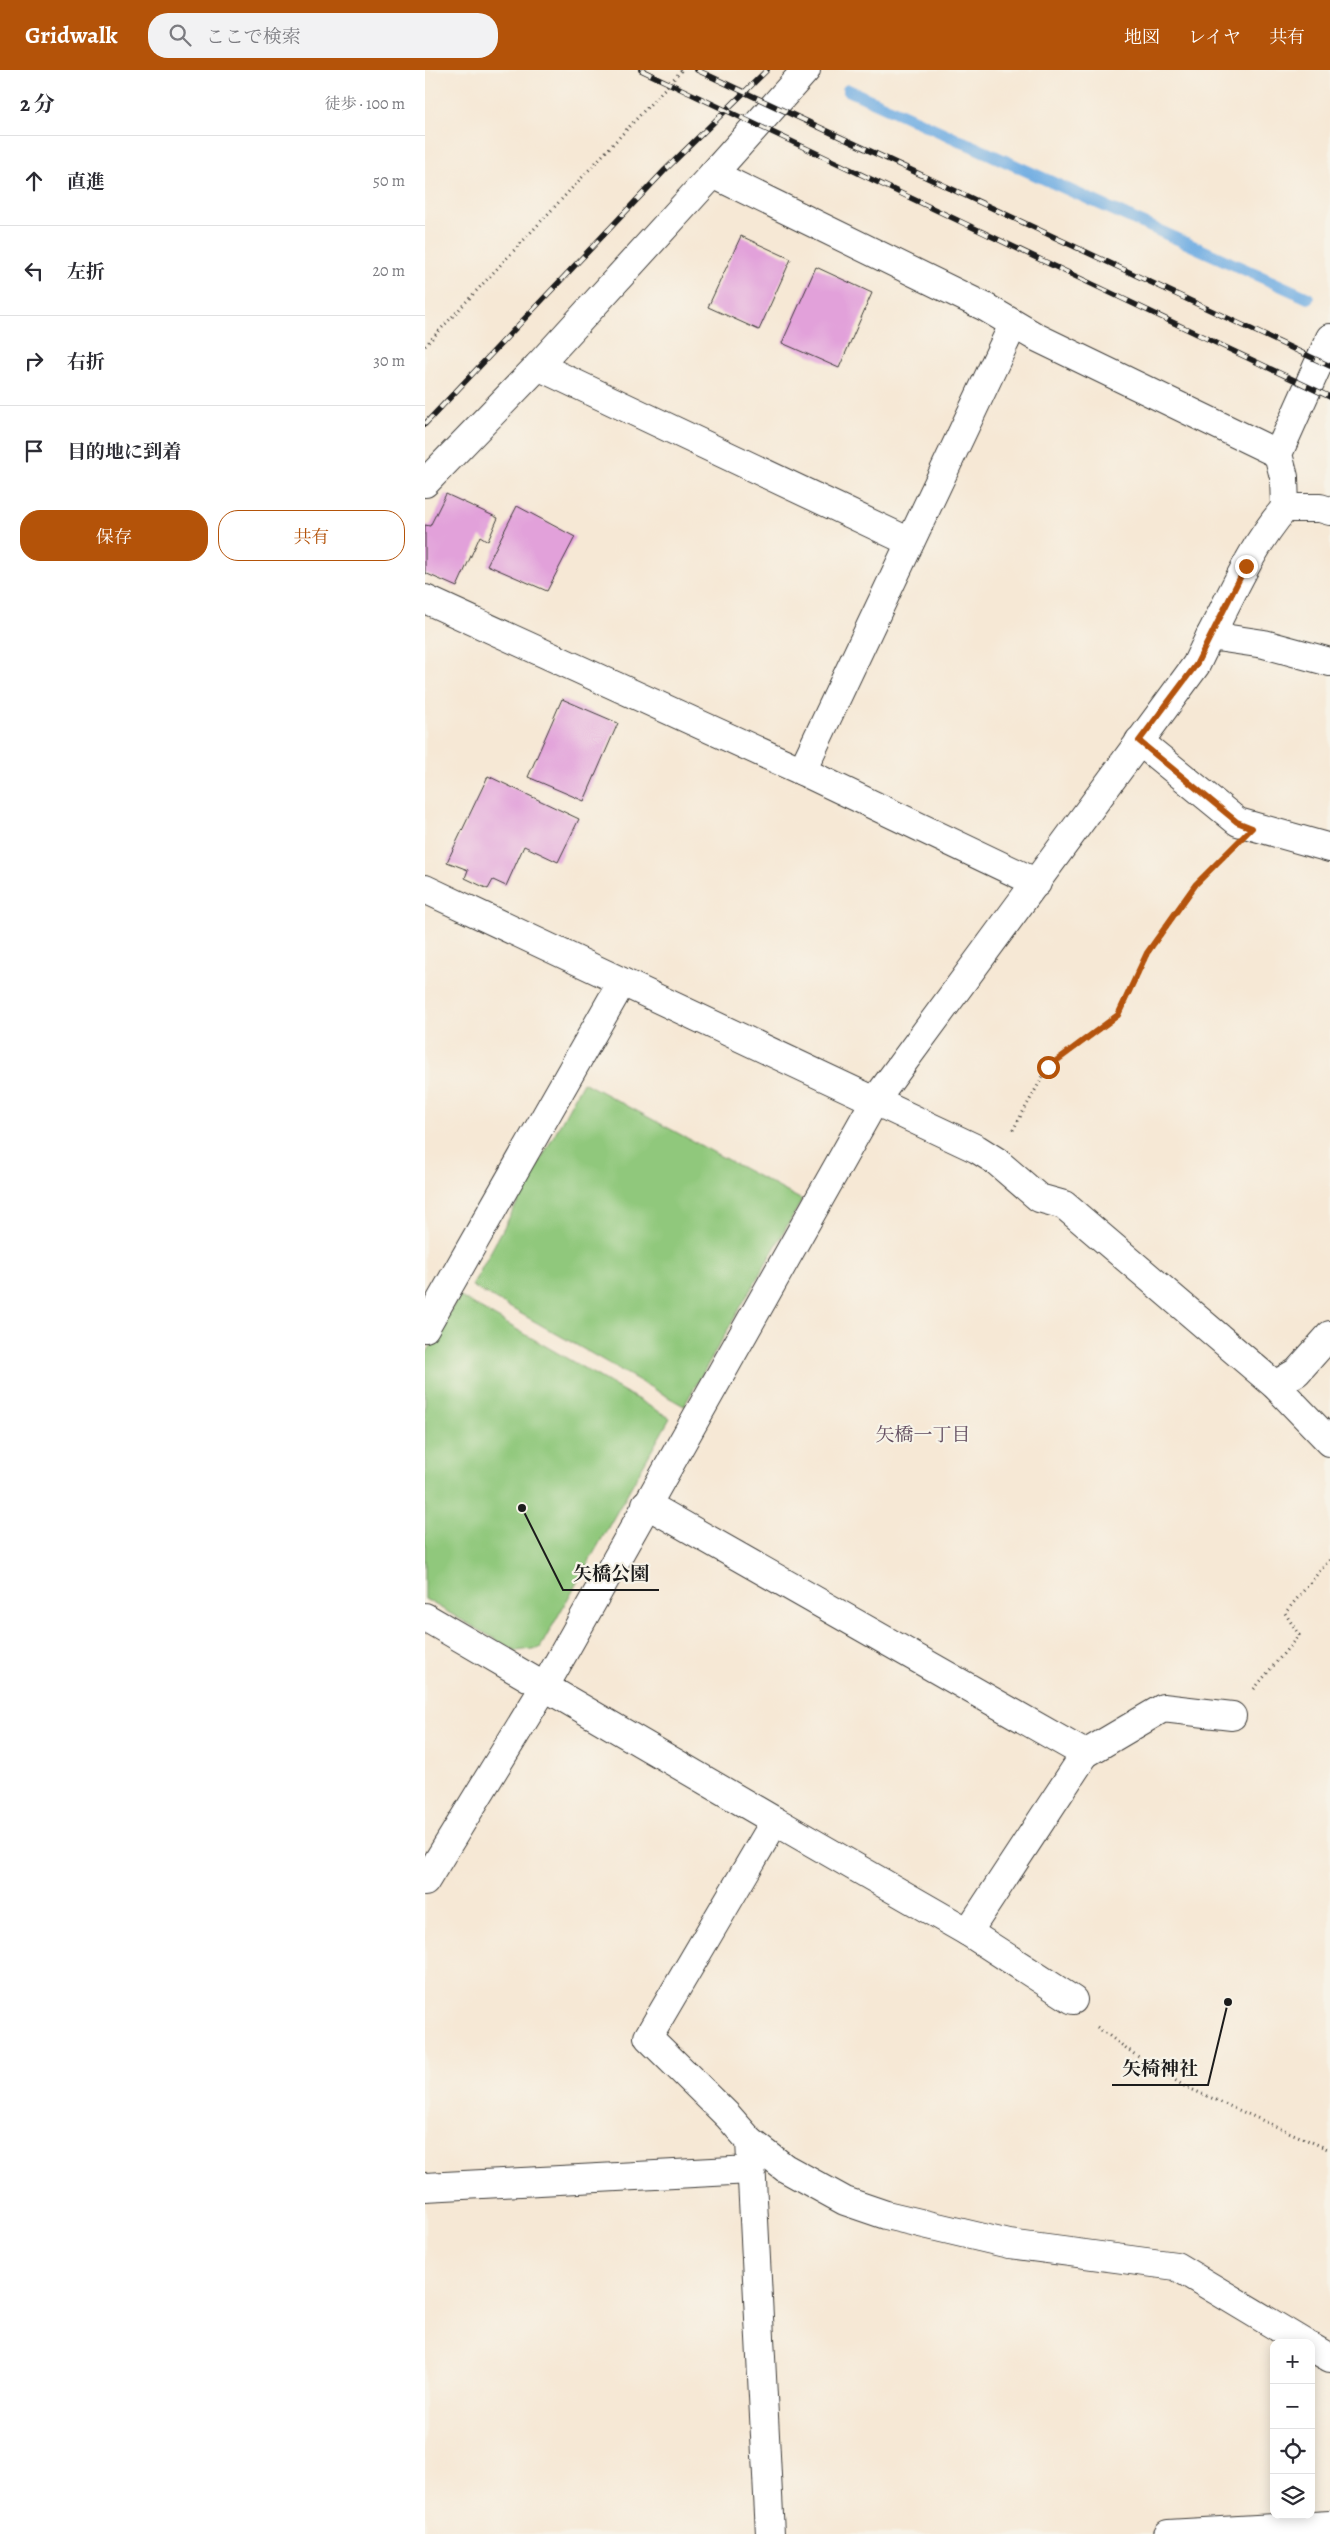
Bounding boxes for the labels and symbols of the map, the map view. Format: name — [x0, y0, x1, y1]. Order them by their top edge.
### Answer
route end — [1235, 555, 1258, 578]
route start — [1037, 1056, 1060, 1079]
district label: 矢橋一丁目 — [875, 1422, 971, 1448]
callout: 矢橋公園 — [563, 1556, 659, 1590]
text: 矢橋公園 — [573, 1561, 649, 1587]
callout: 矢椅神社 — [1112, 2051, 1208, 2085]
text: 矢椅神社 — [1122, 2056, 1198, 2082]

